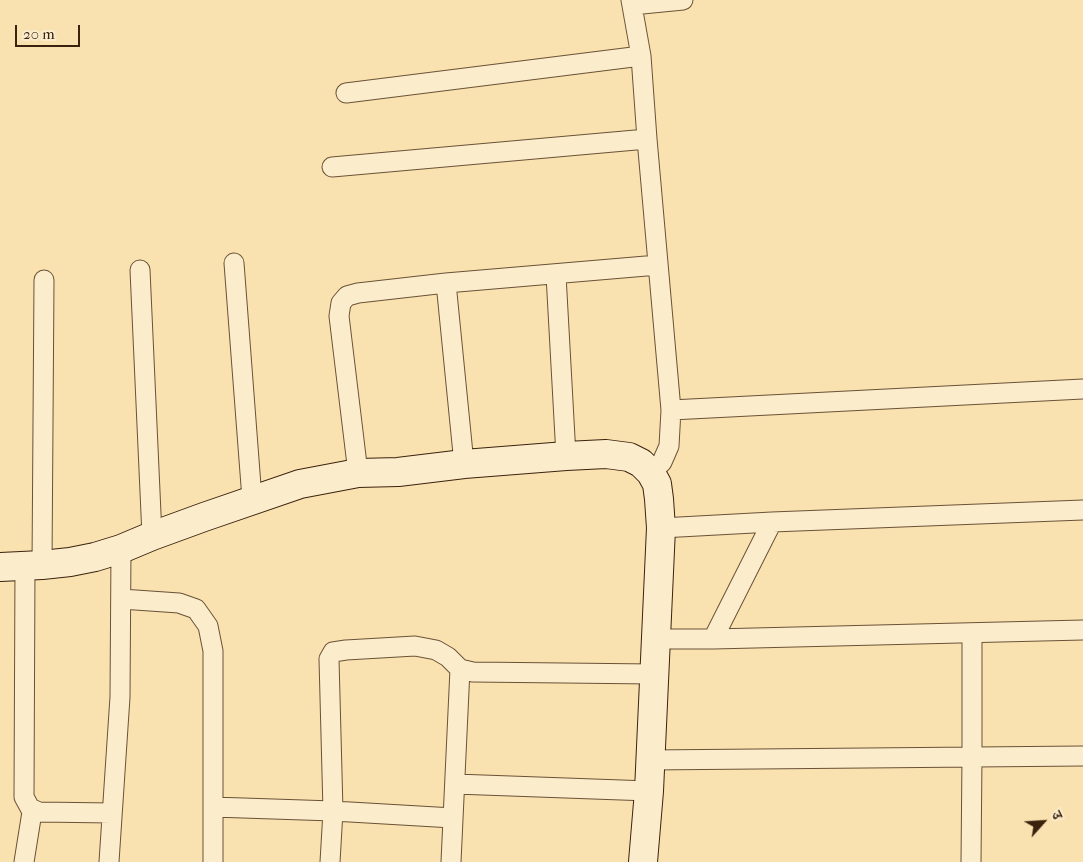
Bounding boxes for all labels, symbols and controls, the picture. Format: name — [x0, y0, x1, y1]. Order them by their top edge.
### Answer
scale bar — [18, 15, 82, 47]
text: 20 m — [23, 25, 55, 43]
north arrow — [1018, 797, 1068, 847]
text: उ — [1048, 808, 1066, 822]

